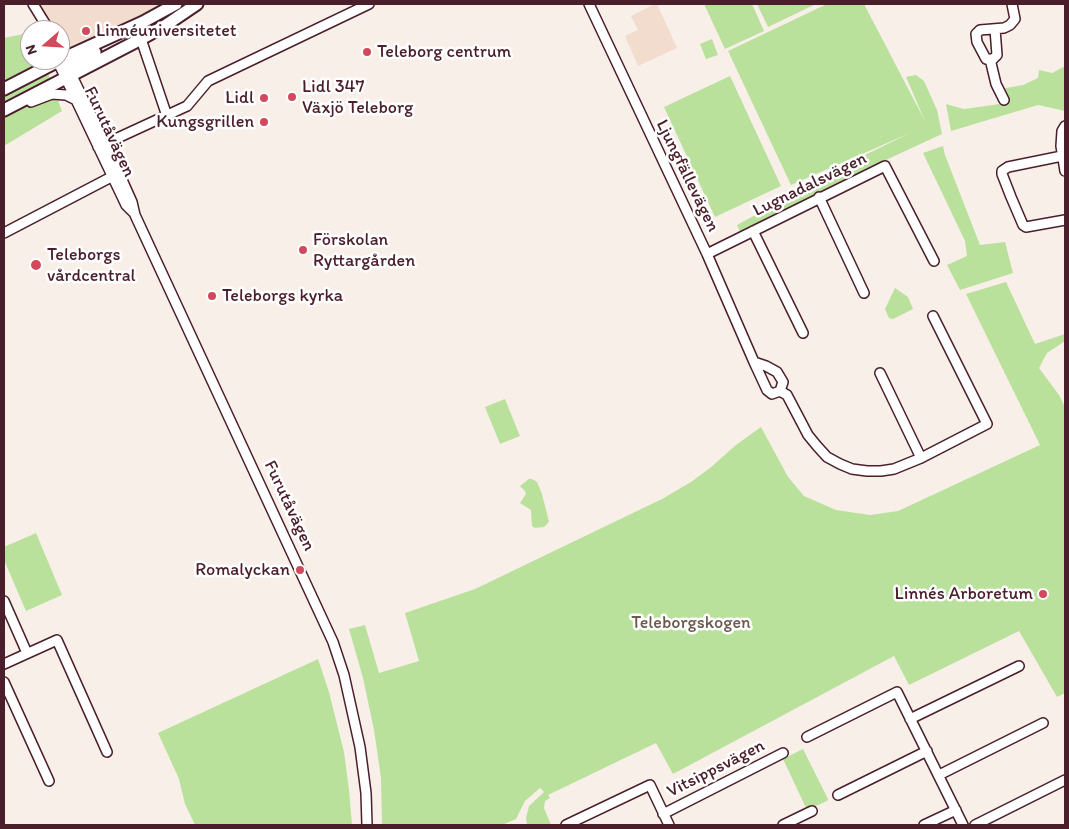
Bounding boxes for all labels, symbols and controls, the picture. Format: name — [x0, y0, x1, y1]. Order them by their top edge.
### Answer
north arrow — [20, 20, 70, 70]
place label: Linnéuniversitetet — [96, 20, 237, 42]
marker: Linnéuniversitetet — [80, 25, 92, 37]
place label: Teleborg centrum — [377, 41, 511, 63]
text: N — [22, 42, 41, 57]
marker: Teleborg centrum — [361, 46, 373, 58]
place label: Lidl 347 Växjö Teleborg — [302, 76, 413, 118]
street label: Furutåvägen — [79, 83, 139, 181]
place label: Lidl — [225, 87, 254, 109]
marker: Lidl 347 Växjö Teleborg — [286, 91, 298, 103]
marker: Lidl — [258, 92, 270, 104]
place label: Kungsgrillen — [156, 111, 254, 133]
marker: Kungsgrillen — [258, 116, 270, 128]
street label: Ljungfällevägen — [650, 116, 724, 236]
street label: Lugnadalsvägen — [750, 148, 870, 222]
place label: Förskolan Ryttargården — [313, 229, 415, 272]
place label: Teleborgs vårdcentral — [47, 244, 136, 286]
marker: Förskolan Ryttargården — [297, 244, 309, 256]
marker: Teleborgs vårdcentral — [29, 258, 43, 272]
place label: Teleborgs kyrka — [222, 285, 343, 307]
marker: Teleborgs kyrka — [206, 290, 218, 302]
street label: Furutåvägen — [259, 457, 319, 555]
place label: Romalyckan — [195, 559, 290, 581]
marker: Romalyckan — [294, 564, 306, 576]
place label: Linnés Arboretum — [895, 583, 1033, 605]
marker: Linnés Arboretum — [1037, 588, 1049, 600]
park label: Teleborgskogen — [631, 612, 751, 634]
street label: Vitsippsvägen — [664, 735, 768, 803]

